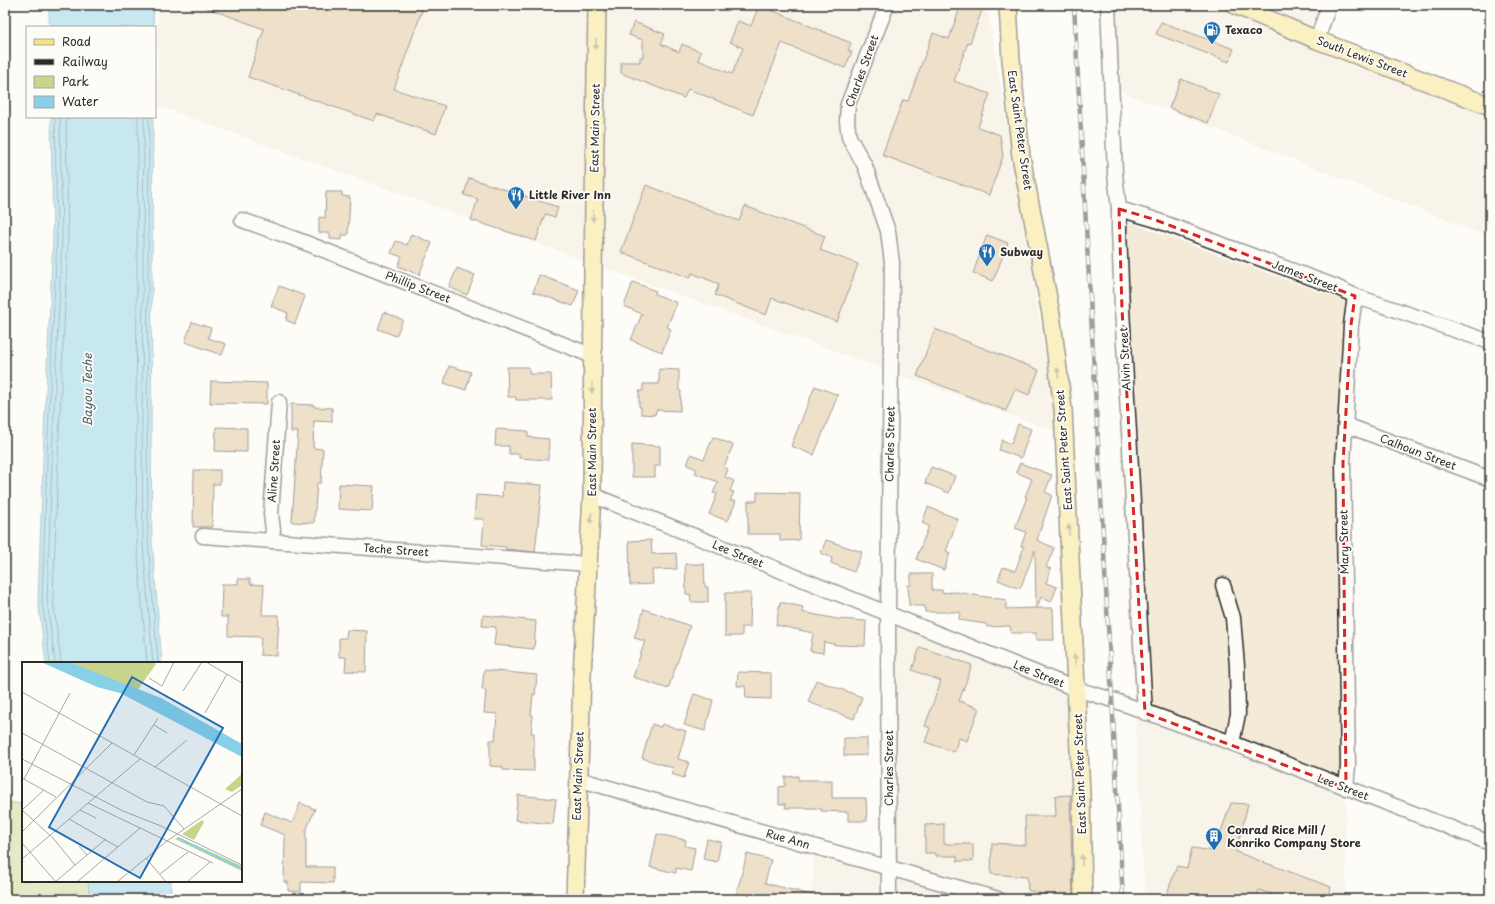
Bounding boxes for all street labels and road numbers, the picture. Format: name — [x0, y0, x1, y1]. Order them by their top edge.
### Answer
street label: South Lewis Street — [1314, 31, 1411, 82]
street label: Charles Street — [841, 32, 883, 109]
street label: East Saint Peter Street — [1004, 69, 1037, 191]
street label: East Main Street — [585, 83, 604, 173]
street label: James Street — [1270, 255, 1341, 296]
street label: Phillip Street — [383, 266, 454, 307]
street label: Alvin Street — [1114, 326, 1135, 391]
street label: East Saint Peter Street — [1051, 389, 1076, 511]
street label: Charles Street — [880, 405, 899, 482]
street label: East Main Street — [583, 407, 600, 497]
street label: Calhoun Street — [1378, 429, 1459, 474]
street label: Aline Street — [263, 438, 284, 503]
street label: Mary Street — [1334, 510, 1353, 574]
street label: Lee Street — [710, 536, 767, 572]
street label: Teche Street — [363, 539, 430, 560]
street label: Lee Street — [1011, 656, 1068, 692]
street label: East Saint Peter Street — [1069, 713, 1090, 835]
street label: Charles Street — [880, 730, 897, 806]
street label: East Main Street — [567, 731, 588, 821]
street label: Lee Street — [1315, 769, 1372, 804]
street label: Rue Ann — [764, 824, 812, 853]

